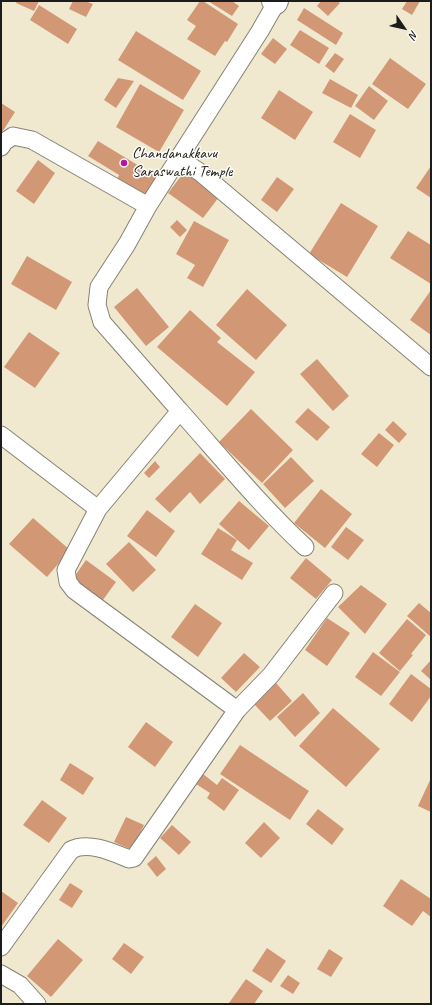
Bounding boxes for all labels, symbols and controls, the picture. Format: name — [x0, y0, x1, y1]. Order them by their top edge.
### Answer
north arrow — [384, 8, 424, 48]
text: N — [406, 28, 422, 41]
place label: Chandanakkavu Saraswathi Temple — [132, 144, 232, 182]
marker: Chandanakkavu Saraswathi Temple — [119, 158, 129, 168]

